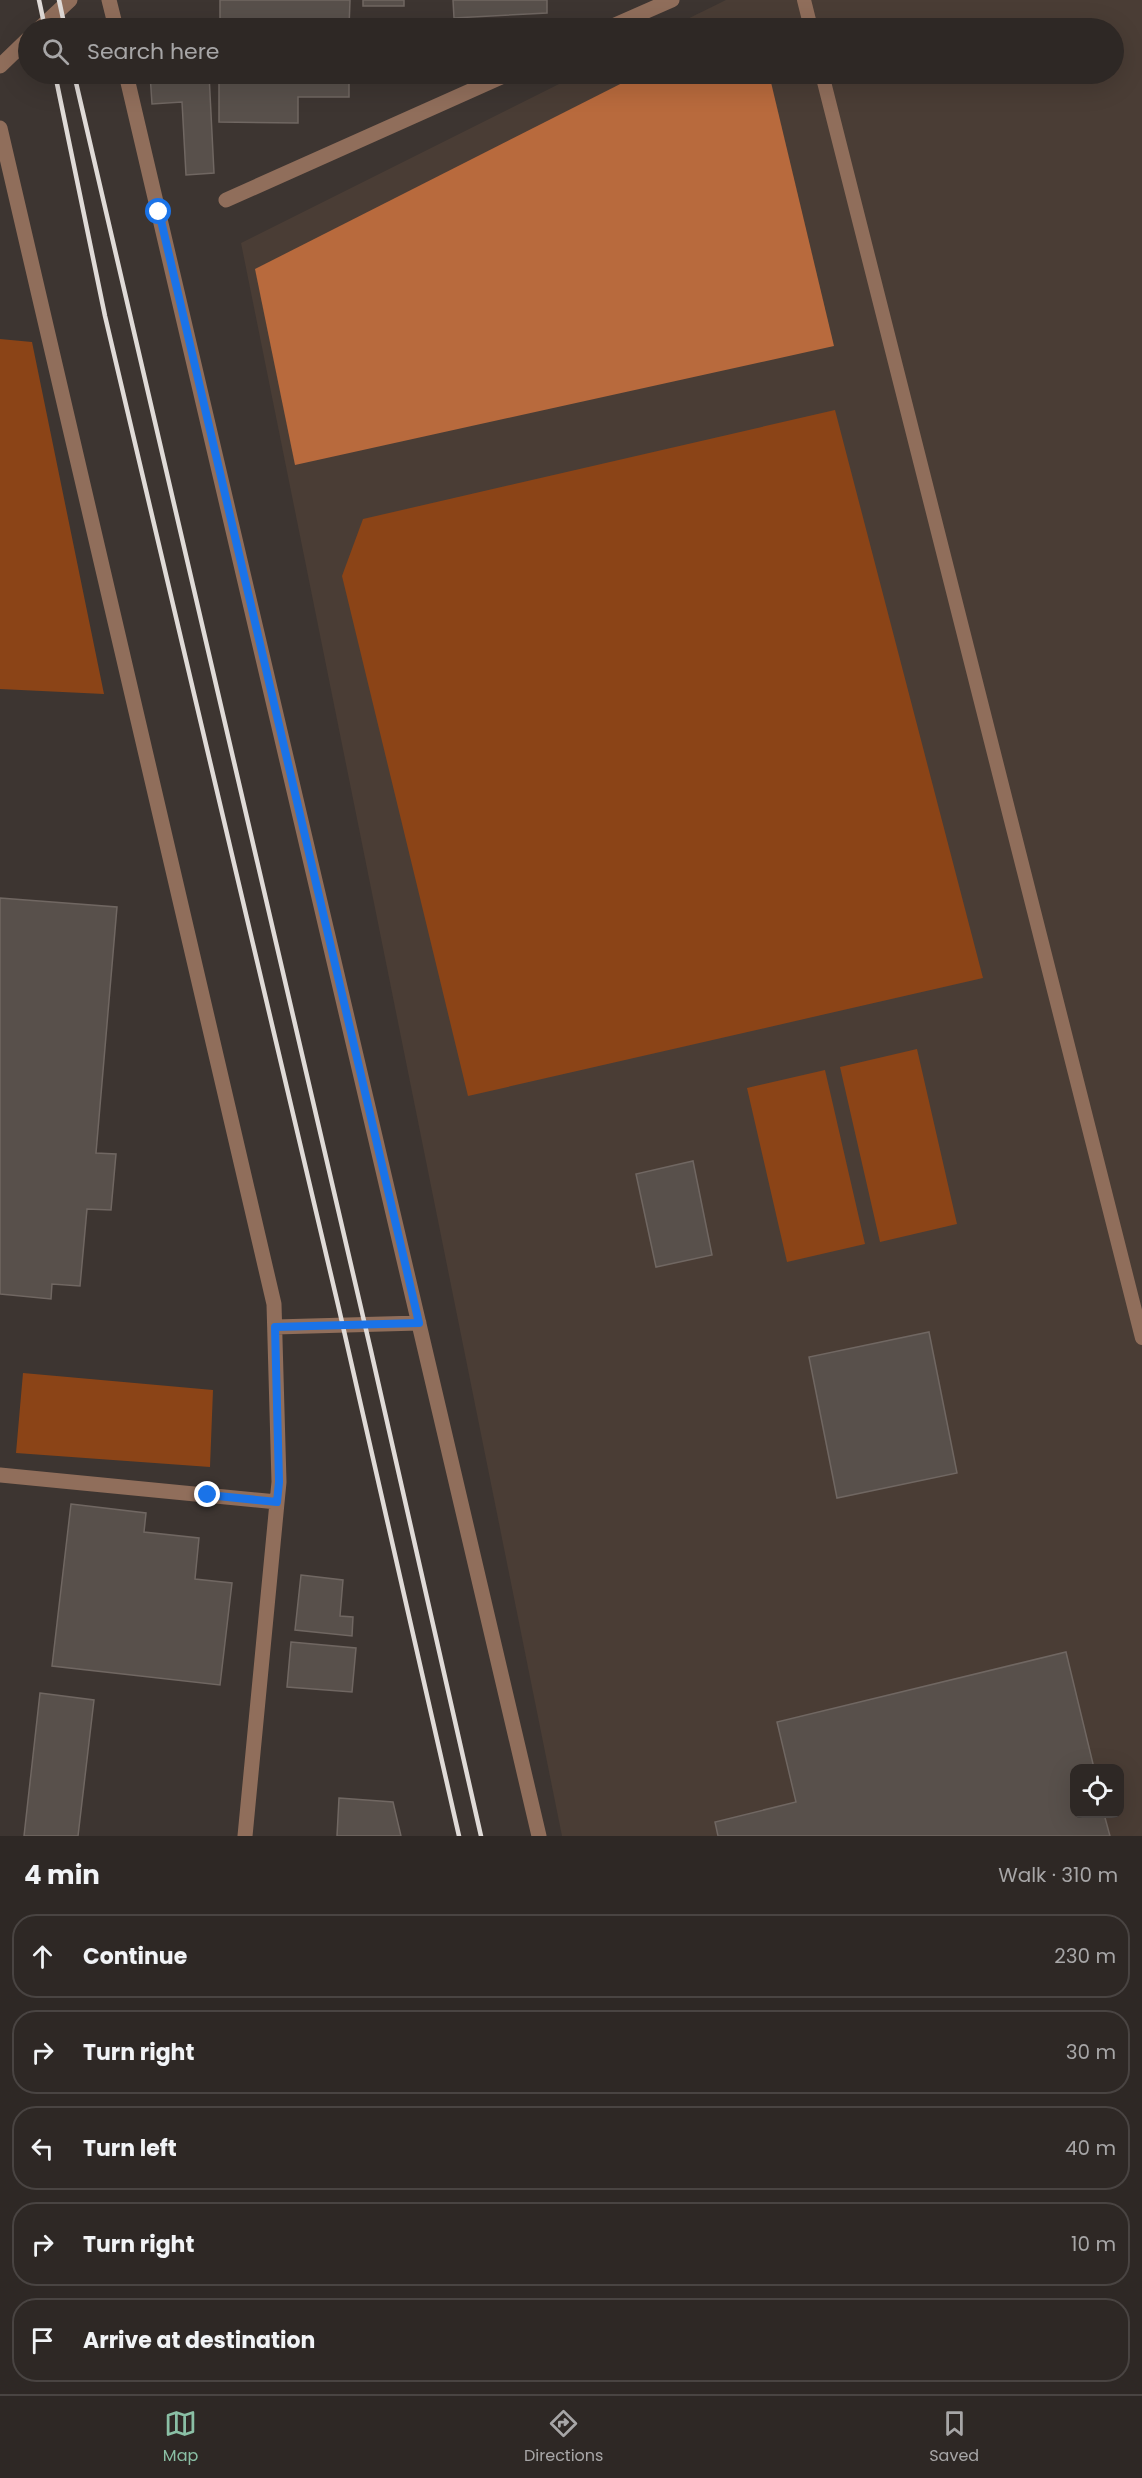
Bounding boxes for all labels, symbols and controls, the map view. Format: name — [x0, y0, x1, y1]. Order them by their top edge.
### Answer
search box — [18, 18, 1124, 84]
icon: search — [39, 35, 72, 68]
text: Search here — [87, 36, 220, 67]
route start — [145, 198, 171, 224]
route end — [194, 1481, 220, 1507]
map controls — [1070, 1764, 1124, 1818]
button: locate — [1070, 1764, 1124, 1818]
text: 4 min — [24, 1857, 100, 1893]
text: Walk · 310 m — [998, 1861, 1118, 1889]
icon: ahead — [26, 1940, 59, 1973]
text: Continue — [83, 1941, 187, 1972]
text: 230 m — [1054, 1942, 1116, 1970]
icon: right — [26, 2036, 59, 2069]
text: Turn right — [83, 2037, 194, 2068]
text: 30 m — [1066, 2038, 1116, 2066]
icon: left — [26, 2132, 59, 2165]
text: Turn left — [83, 2133, 177, 2164]
text: 40 m — [1065, 2134, 1116, 2162]
icon: right — [26, 2228, 59, 2261]
text: Turn right — [83, 2229, 194, 2260]
text: 10 m — [1071, 2230, 1116, 2258]
icon: arrive — [26, 2324, 59, 2357]
text: Arrive at destination — [83, 2325, 315, 2356]
tab: Map — [163, 2407, 198, 2468]
tab: Directions — [524, 2407, 603, 2468]
tab: Saved — [929, 2407, 979, 2468]

